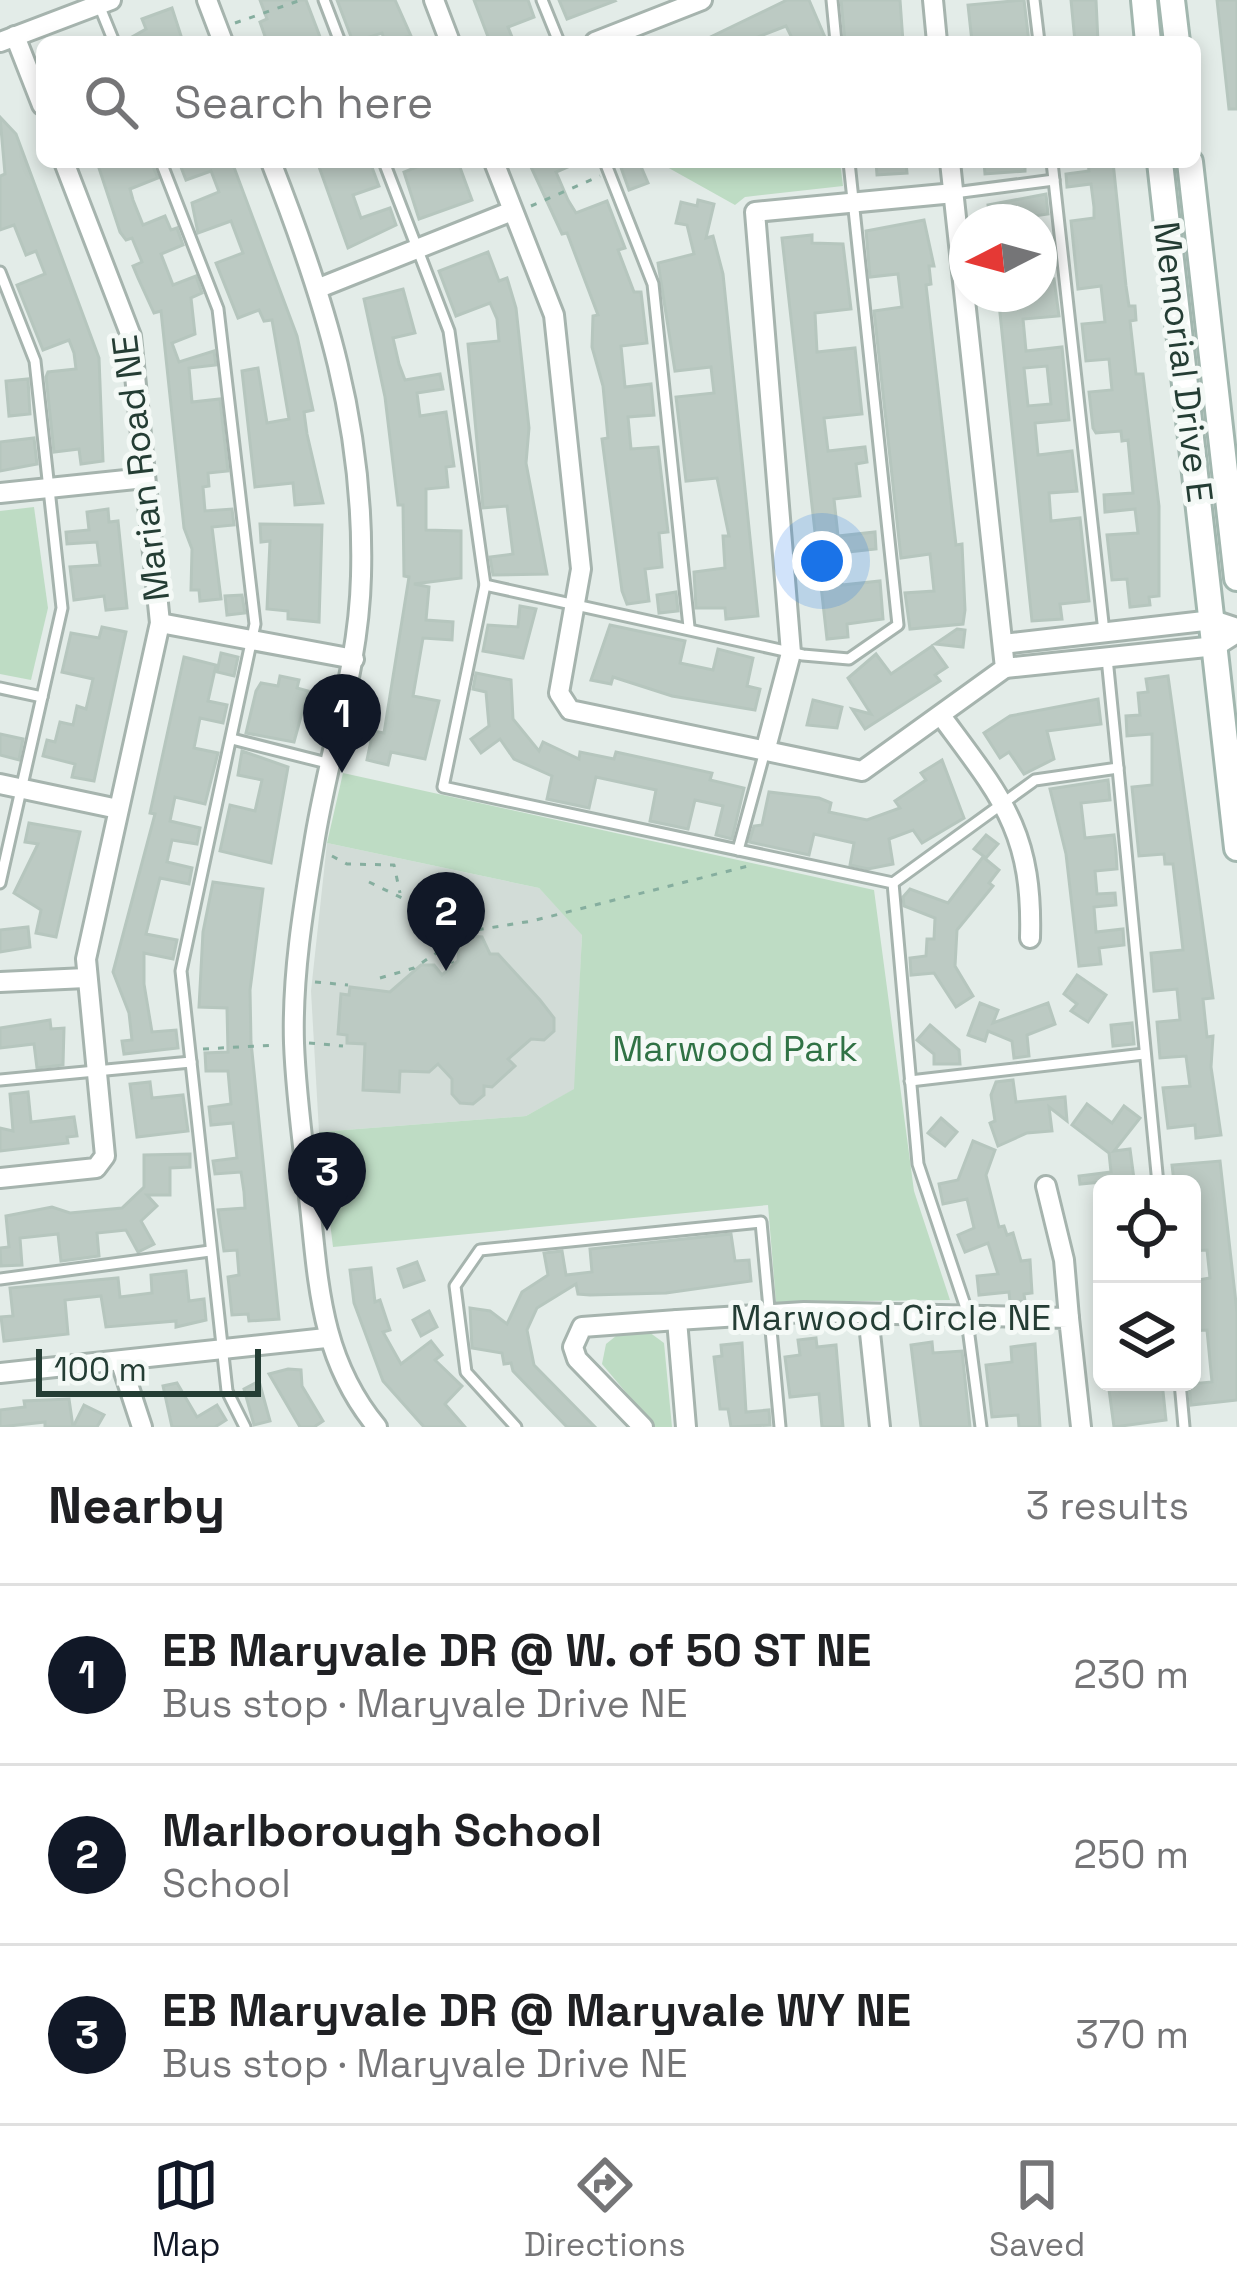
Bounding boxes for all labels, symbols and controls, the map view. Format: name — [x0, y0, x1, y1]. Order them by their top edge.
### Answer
search box — [36, 36, 1201, 168]
icon: search — [78, 69, 144, 135]
text: Search here — [174, 74, 433, 131]
north arrow — [949, 204, 1057, 312]
street label: Memorial Drive E — [1143, 219, 1223, 505]
street label: Marian Road NE — [102, 332, 180, 604]
your location — [792, 531, 852, 591]
pin: 1 — [303, 674, 381, 773]
pin: 2 — [407, 872, 485, 971]
park label: Marwood Park — [612, 1026, 858, 1072]
pin: 3 — [288, 1132, 366, 1231]
map controls — [1093, 1175, 1201, 1391]
button: locate — [1093, 1175, 1201, 1283]
button: layers — [1093, 1283, 1201, 1391]
street label: Marwood Circle NE — [731, 1295, 1051, 1341]
scale bar — [36, 1343, 261, 1396]
text: 100 m — [54, 1349, 147, 1391]
text: Nearby — [48, 1473, 225, 1538]
text: 3 results — [1026, 1481, 1189, 1530]
text: EB Maryvale DR @ W. of 50 ST NE — [162, 1622, 871, 1679]
text: 1 — [78, 1650, 96, 1699]
text: 230 m — [1074, 1650, 1189, 1699]
text: Bus stop · Maryvale Drive NE — [162, 1679, 688, 1728]
text: Marlborough School — [162, 1802, 602, 1859]
text: 2 — [75, 1830, 99, 1879]
text: 250 m — [1074, 1830, 1189, 1879]
text: School — [162, 1859, 291, 1908]
text: EB Maryvale DR @ Maryvale WY NE — [162, 1982, 911, 2039]
text: 3 — [75, 2010, 99, 2059]
text: 370 m — [1075, 2010, 1189, 2059]
text: Bus stop · Maryvale Drive NE — [162, 2039, 688, 2088]
tab: Map — [152, 2152, 220, 2266]
tab: Directions — [524, 2152, 686, 2266]
tab: Saved — [989, 2152, 1085, 2266]

